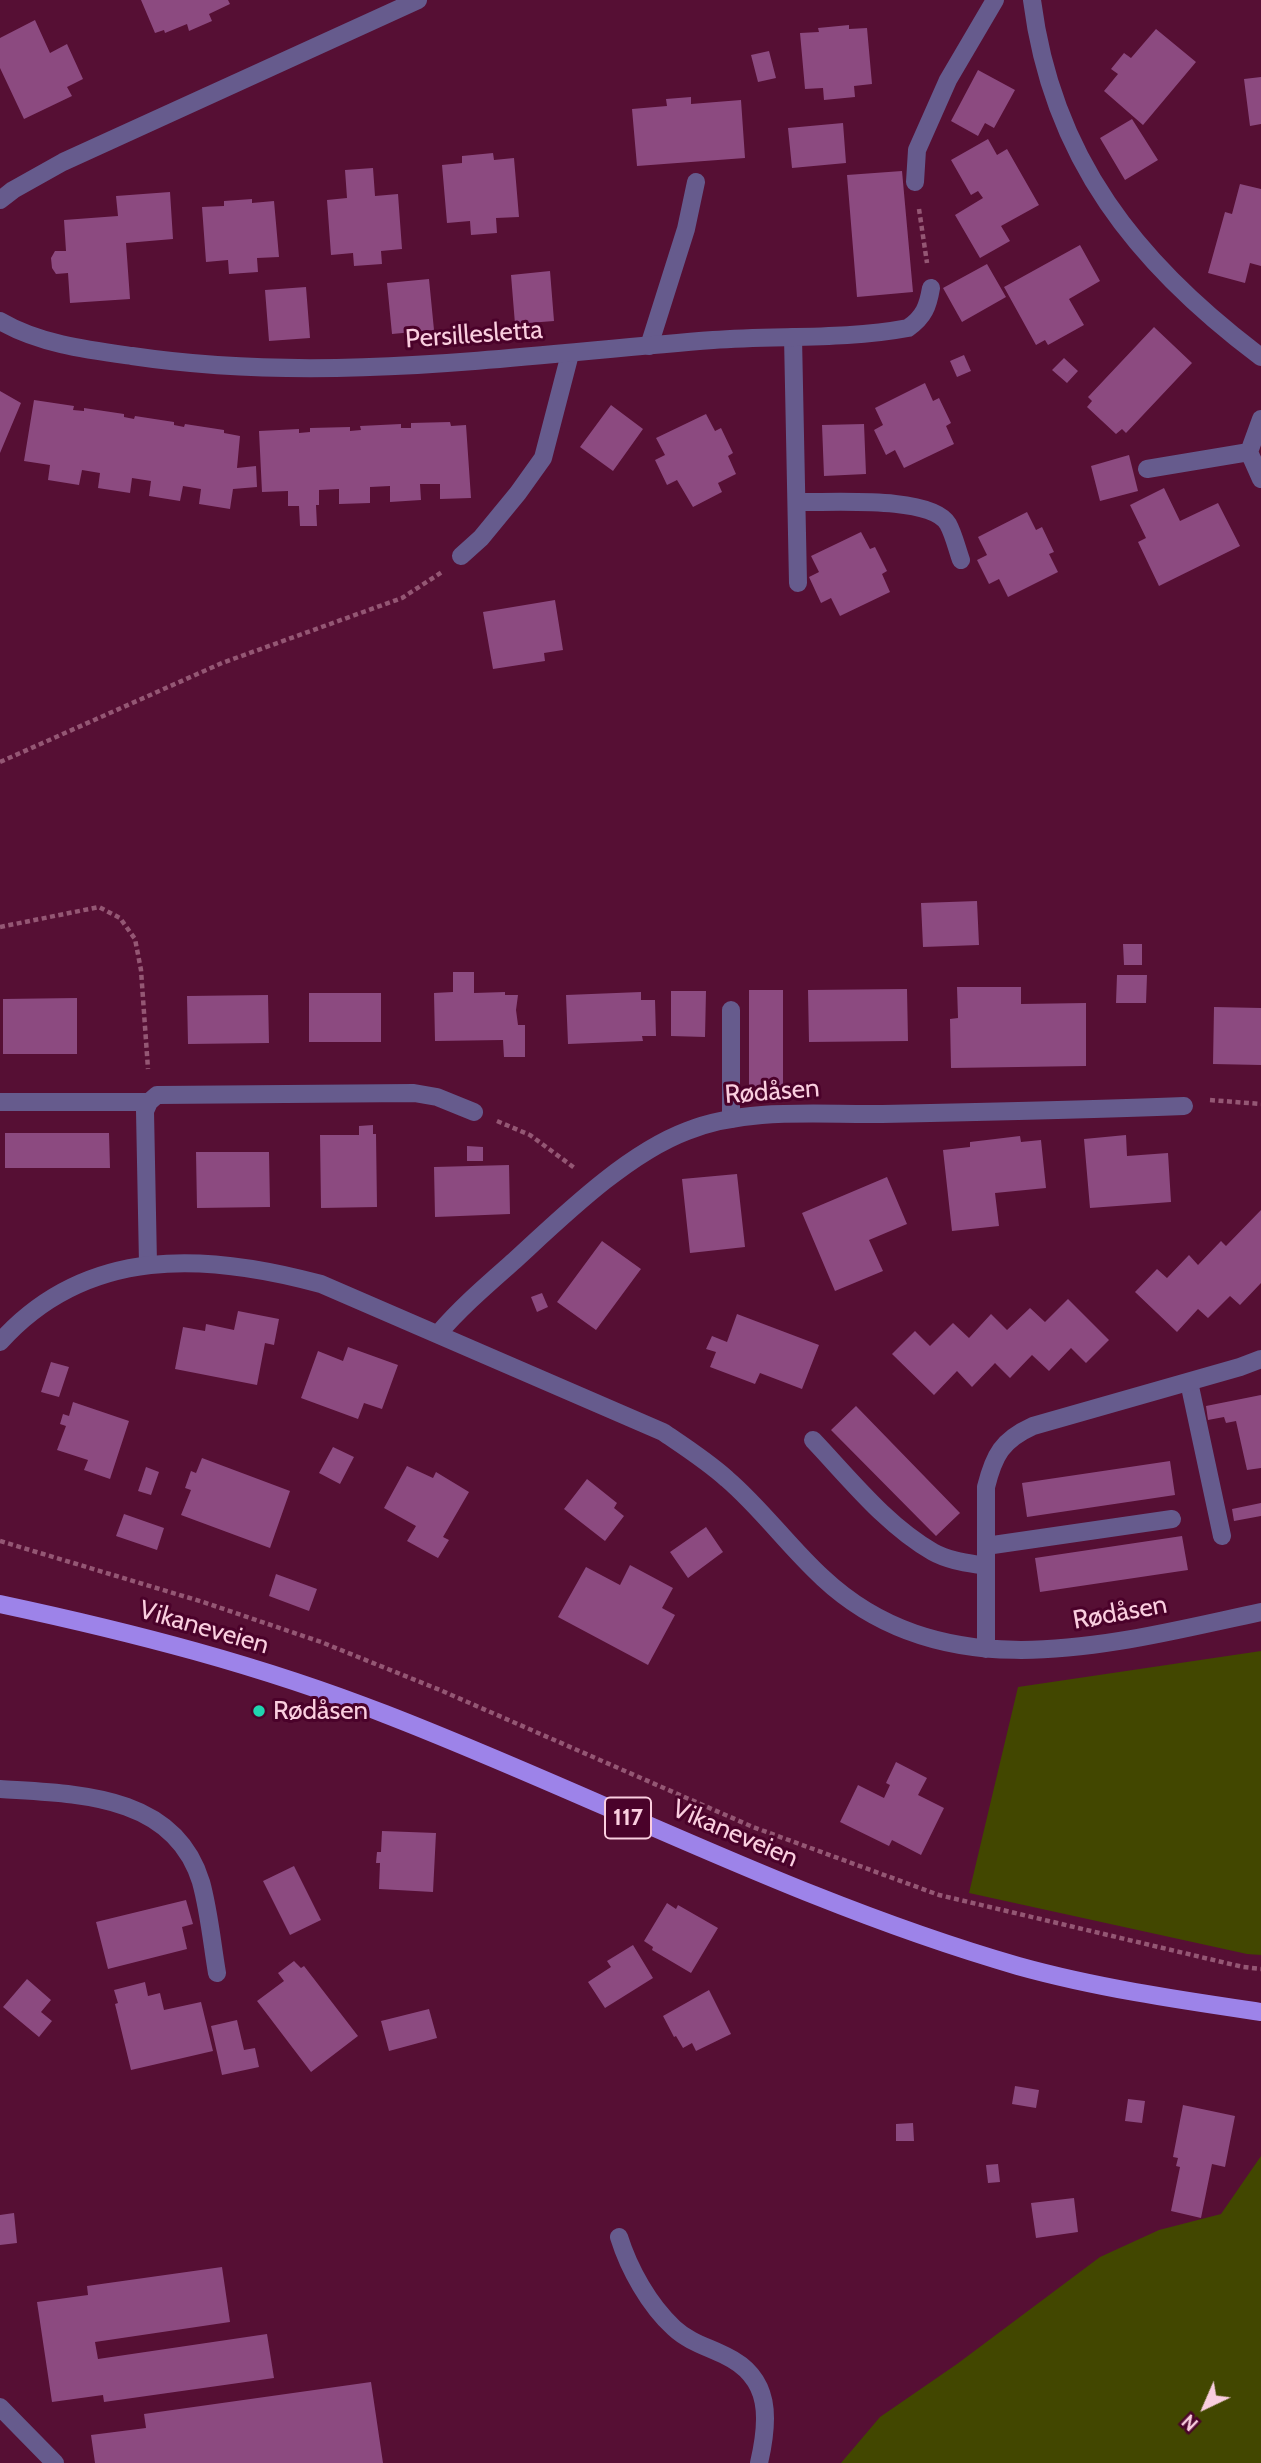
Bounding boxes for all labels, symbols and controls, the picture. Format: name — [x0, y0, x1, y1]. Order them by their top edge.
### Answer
street label: Persillesletta — [404, 315, 544, 355]
street label: Rødåsen — [724, 1073, 820, 1111]
street label: Rødåsen — [1071, 1589, 1169, 1637]
street label: Vikaneveien — [136, 1595, 272, 1661]
place label: Rødåsen — [273, 1695, 368, 1727]
marker: Rødåsen — [251, 1703, 267, 1719]
street label: Vikaneveien — [667, 1794, 803, 1874]
road number: 117 — [605, 1798, 651, 1839]
north arrow — [1170, 2372, 1240, 2442]
text: N — [1177, 2410, 1203, 2435]

